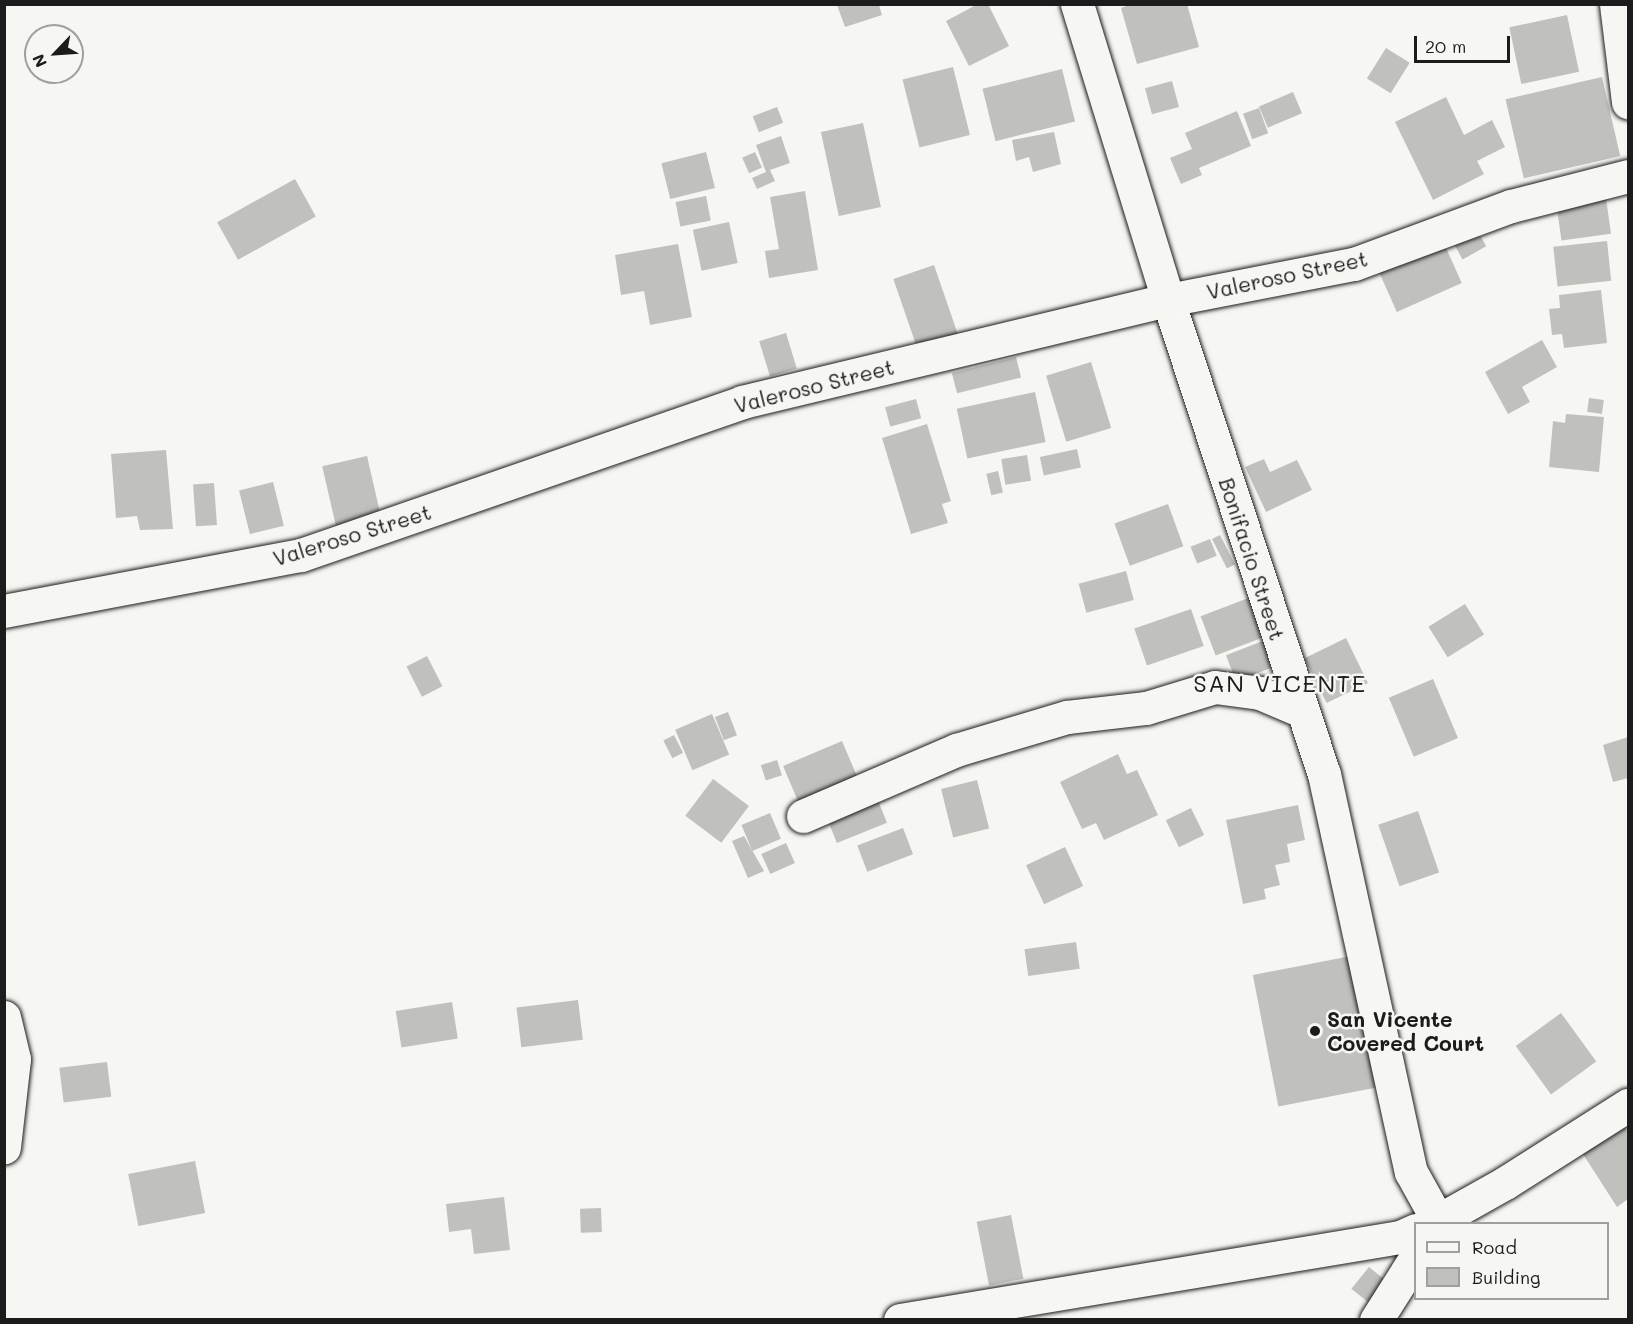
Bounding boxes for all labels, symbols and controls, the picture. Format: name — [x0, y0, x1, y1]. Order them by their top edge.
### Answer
north arrow — [24, 24, 84, 84]
scale bar — [1417, 24, 1513, 62]
text: 20 m — [1425, 34, 1466, 58]
text: N — [27, 51, 51, 71]
street label: Valeroso Street — [1204, 246, 1370, 304]
street label: Valeroso Street — [731, 354, 897, 418]
street label: Bonifacio Street — [1214, 474, 1290, 644]
street label: Valeroso Street — [270, 499, 434, 571]
district label: SAN VICENTE — [1193, 669, 1367, 697]
place label: San Vicente Covered Court — [1327, 1006, 1484, 1056]
marker: San Vicente Covered Court — [1308, 1024, 1322, 1038]
legend — [1414, 1222, 1609, 1300]
text: Road — [1472, 1235, 1517, 1259]
text: Building — [1472, 1265, 1540, 1289]

